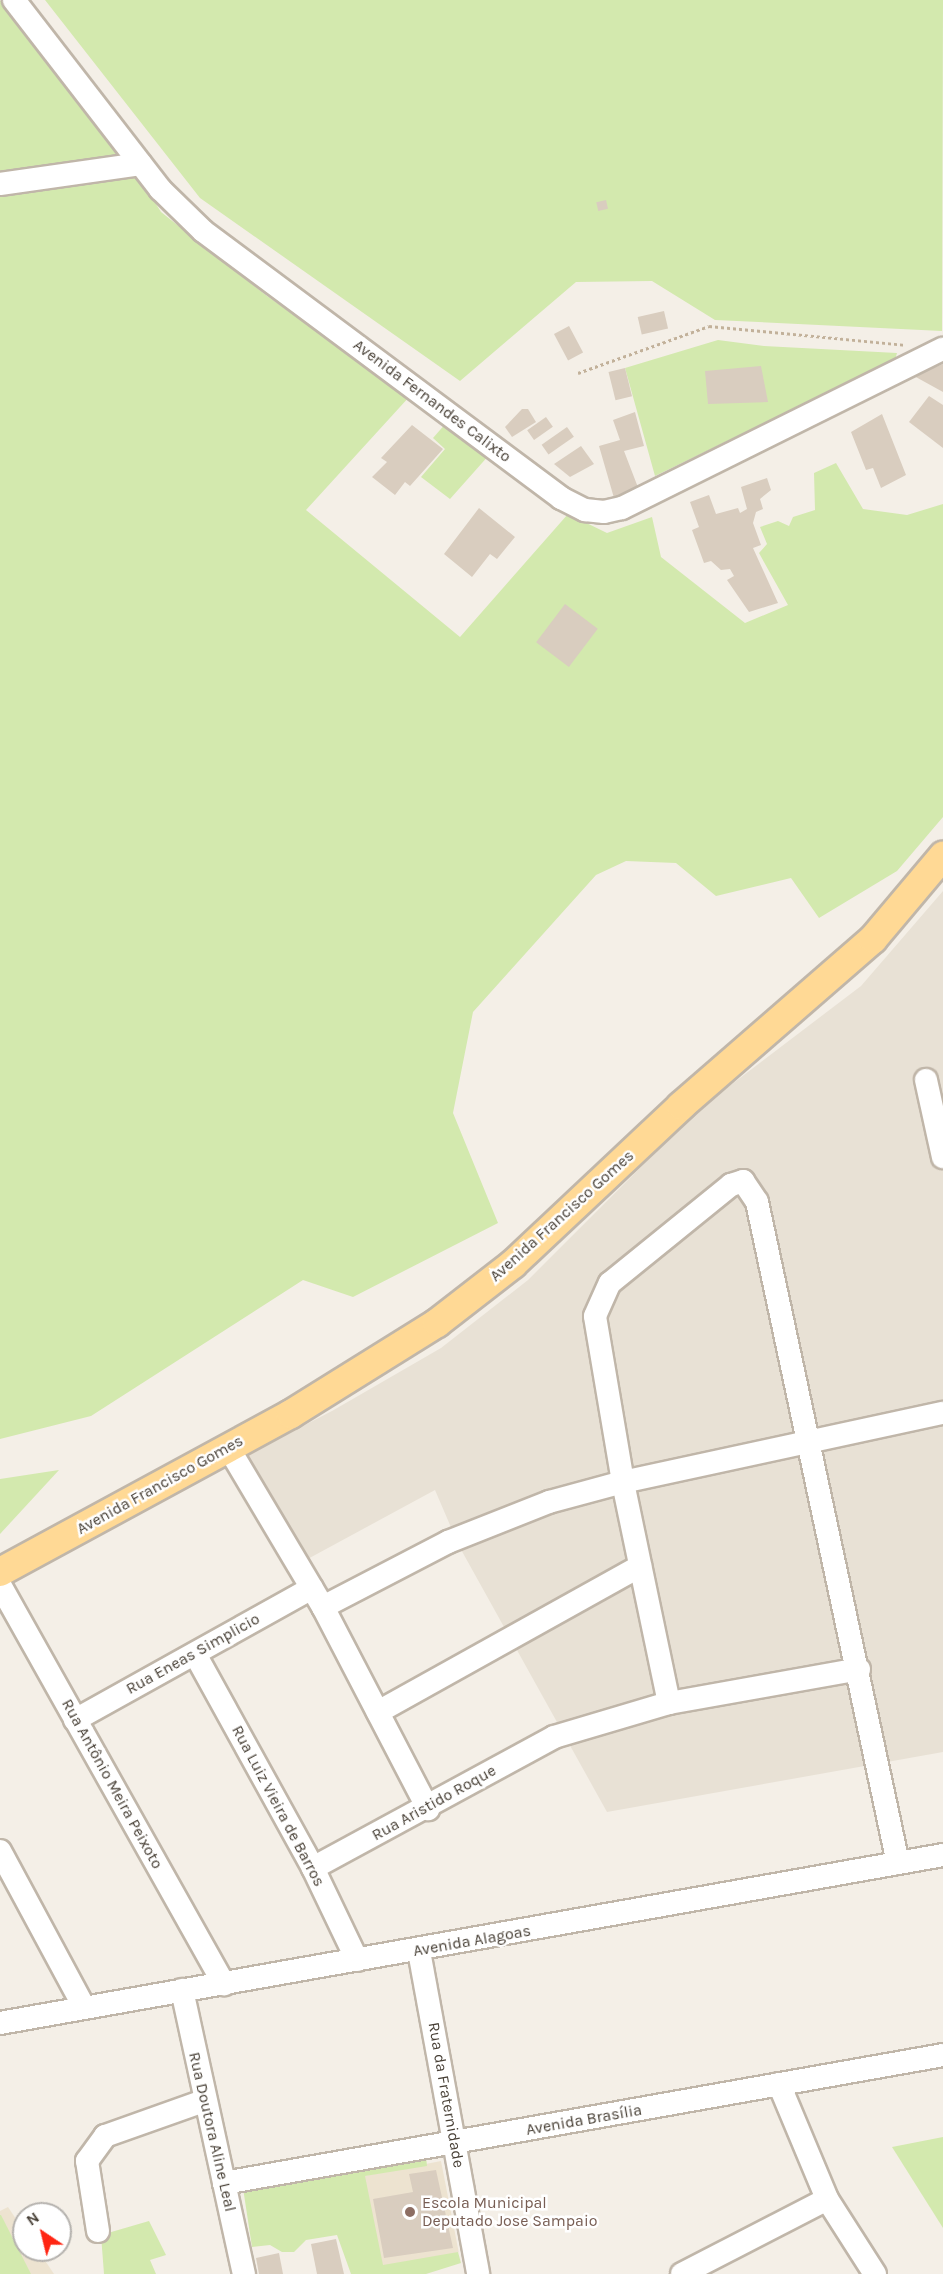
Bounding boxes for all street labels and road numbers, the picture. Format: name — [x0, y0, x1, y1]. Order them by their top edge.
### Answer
street label: Avenida Fernandes Calixto — [349, 335, 515, 467]
street label: Avenida Francisco Gomes — [486, 1146, 638, 1286]
street label: Avenida Francisco Gomes — [74, 1431, 246, 1539]
street label: Rua Eneas Simplicio — [123, 1609, 263, 1699]
street label: Rua Antônio Meira Peixoto — [57, 1696, 167, 1872]
street label: Rua Luiz Vieira de Barros — [227, 1722, 329, 1890]
street label: Rua Aristido Roque — [369, 1761, 499, 1845]
street label: Avenida Alagoas — [412, 1921, 532, 1961]
street label: Rua da Fraternidade — [424, 2021, 468, 2169]
street label: Rua Doutora Aline Leal — [184, 2050, 240, 2214]
street label: Avenida Brasília — [525, 2100, 643, 2140]

